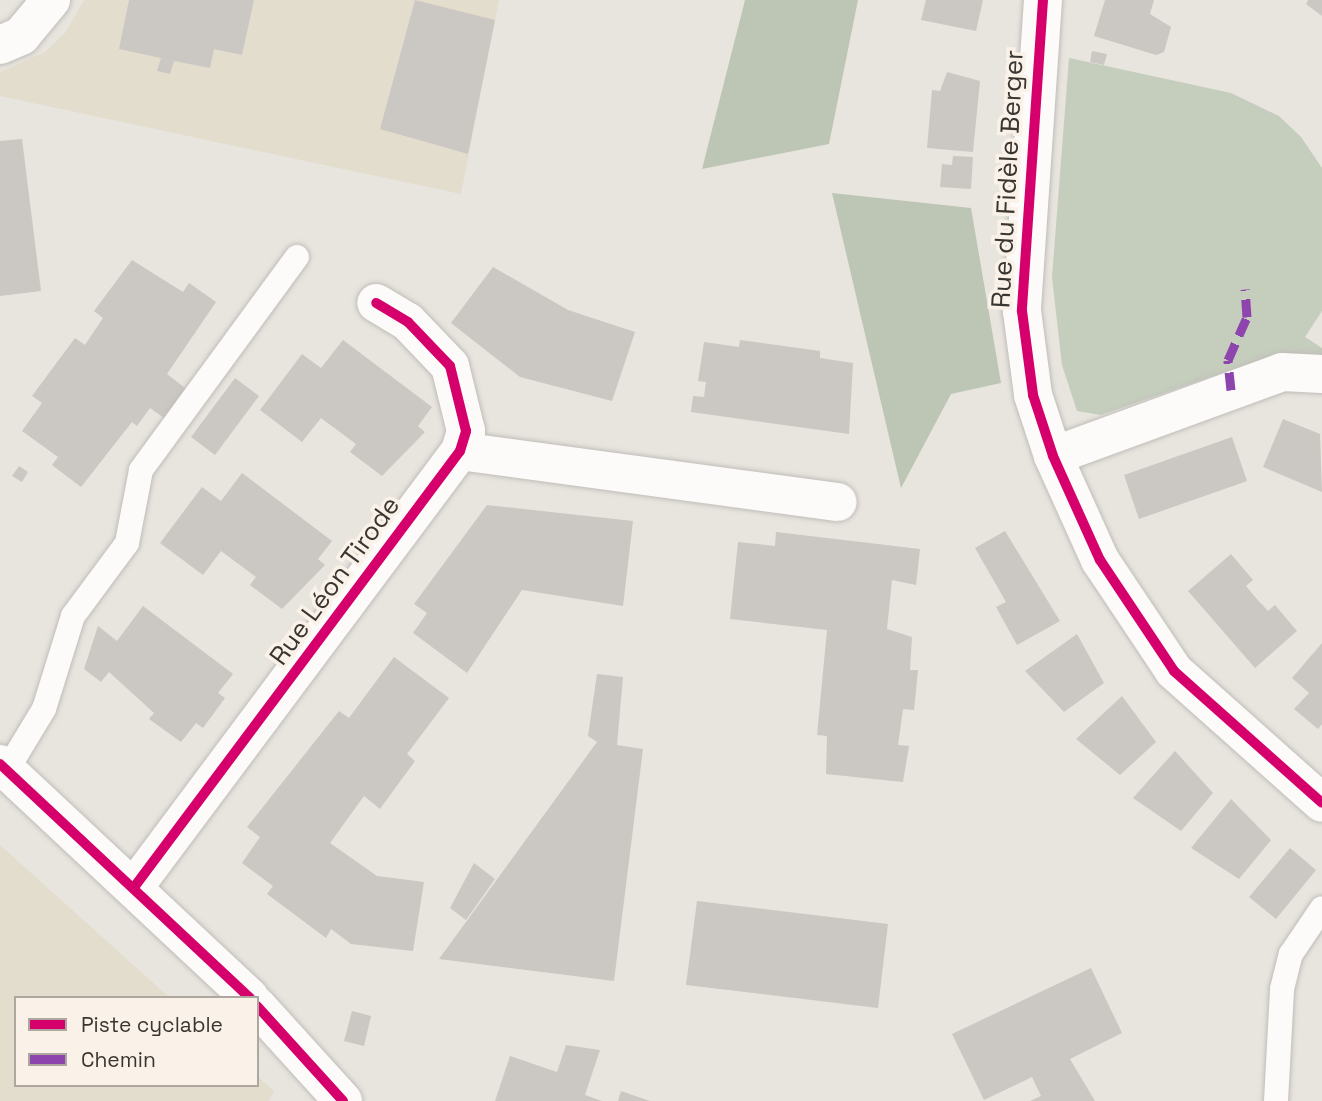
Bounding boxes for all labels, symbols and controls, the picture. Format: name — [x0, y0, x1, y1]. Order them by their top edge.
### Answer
street label: Rue du Fidèle Berger — [986, 49, 1030, 309]
street label: Rue Léon Tirode — [263, 490, 407, 672]
legend — [14, 996, 259, 1087]
text: Piste cyclable — [81, 1011, 223, 1038]
text: Chemin — [81, 1046, 156, 1073]

